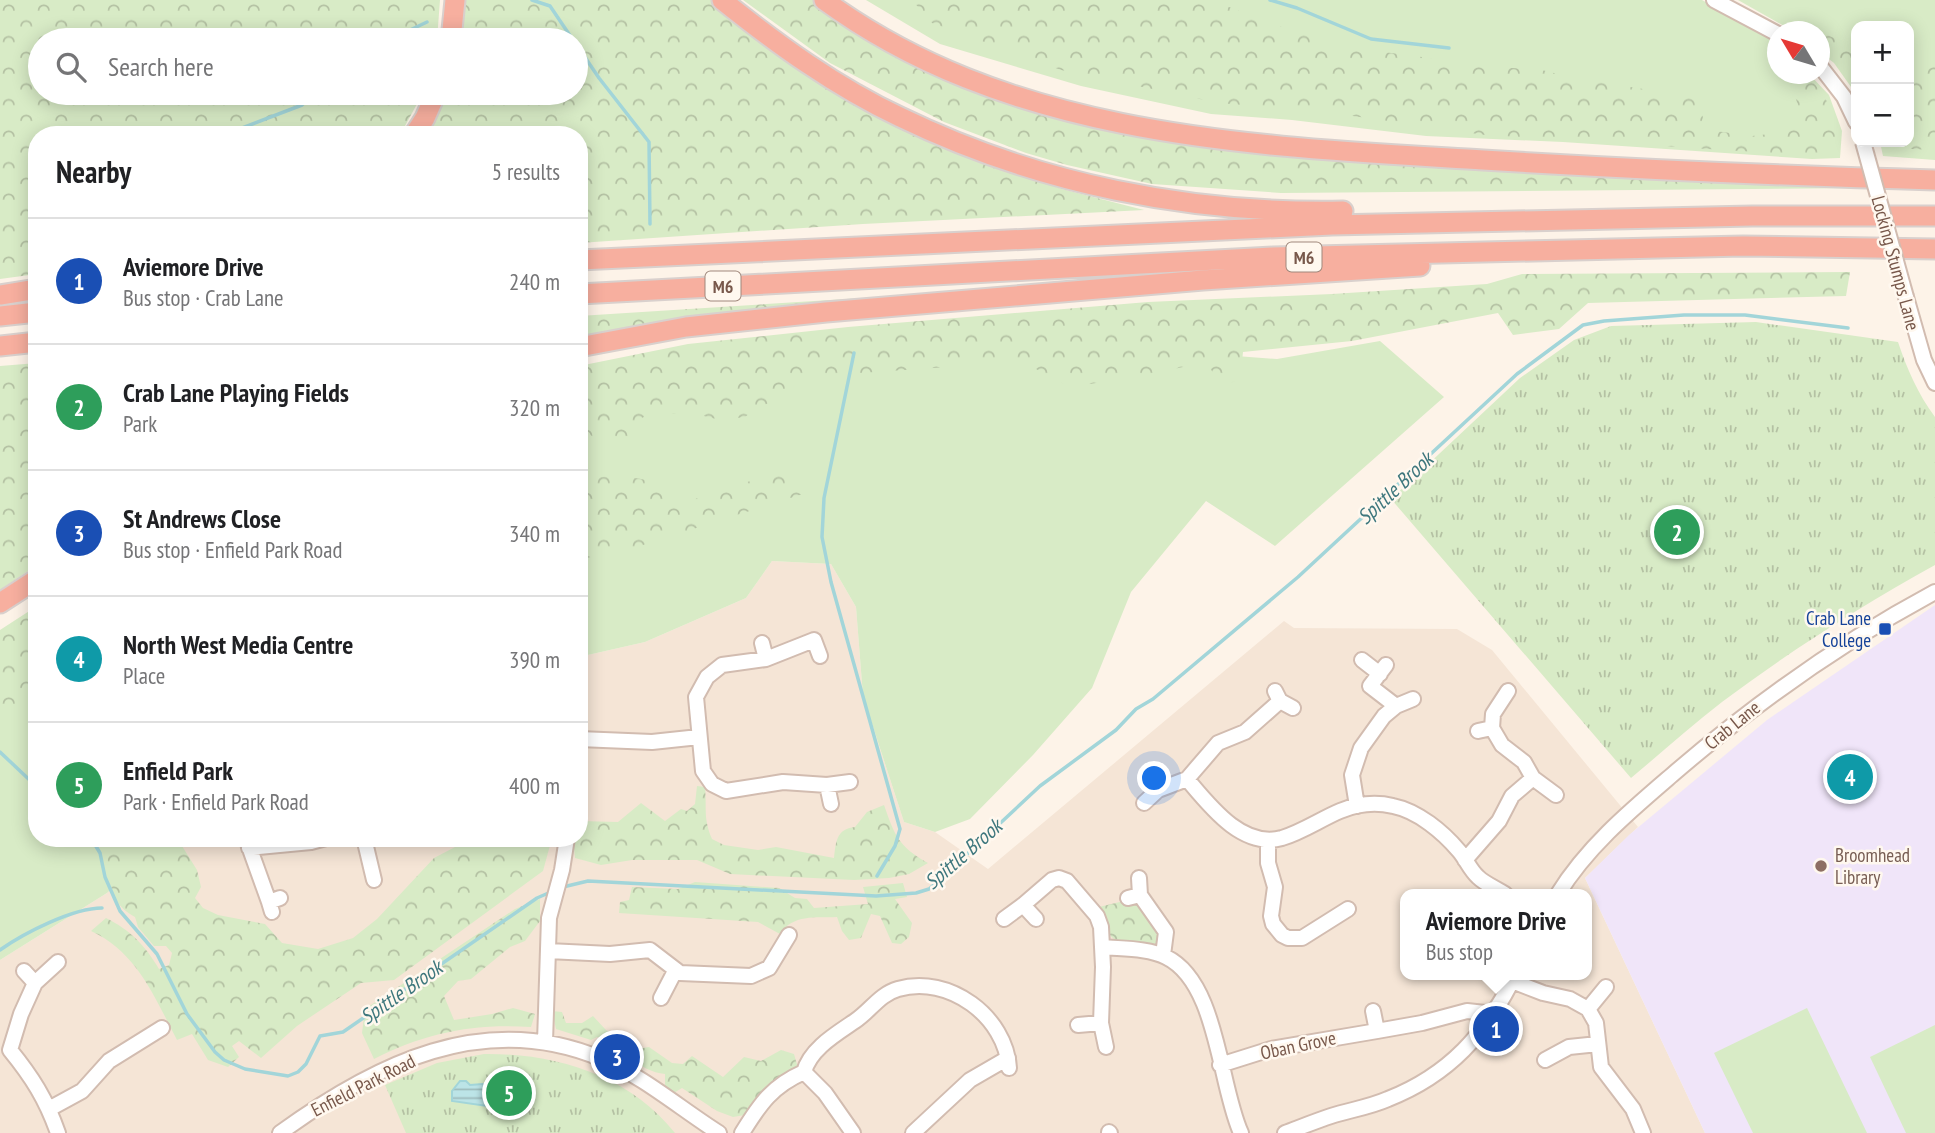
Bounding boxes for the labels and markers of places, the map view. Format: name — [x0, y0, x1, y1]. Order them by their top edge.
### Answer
pin: 2 — [1654, 506, 1700, 558]
place label: Crab Lane College — [1806, 606, 1871, 652]
marker: Crab Lane College — [1877, 621, 1893, 637]
pin: 4 — [1827, 751, 1873, 803]
place label: Broomhead Library — [1835, 843, 1910, 889]
marker: Broomhead Library — [1813, 858, 1829, 874]
pin: 1 — [1473, 1003, 1519, 1055]
pin: 3 — [594, 1031, 640, 1083]
pin: 5 — [486, 1067, 532, 1119]

